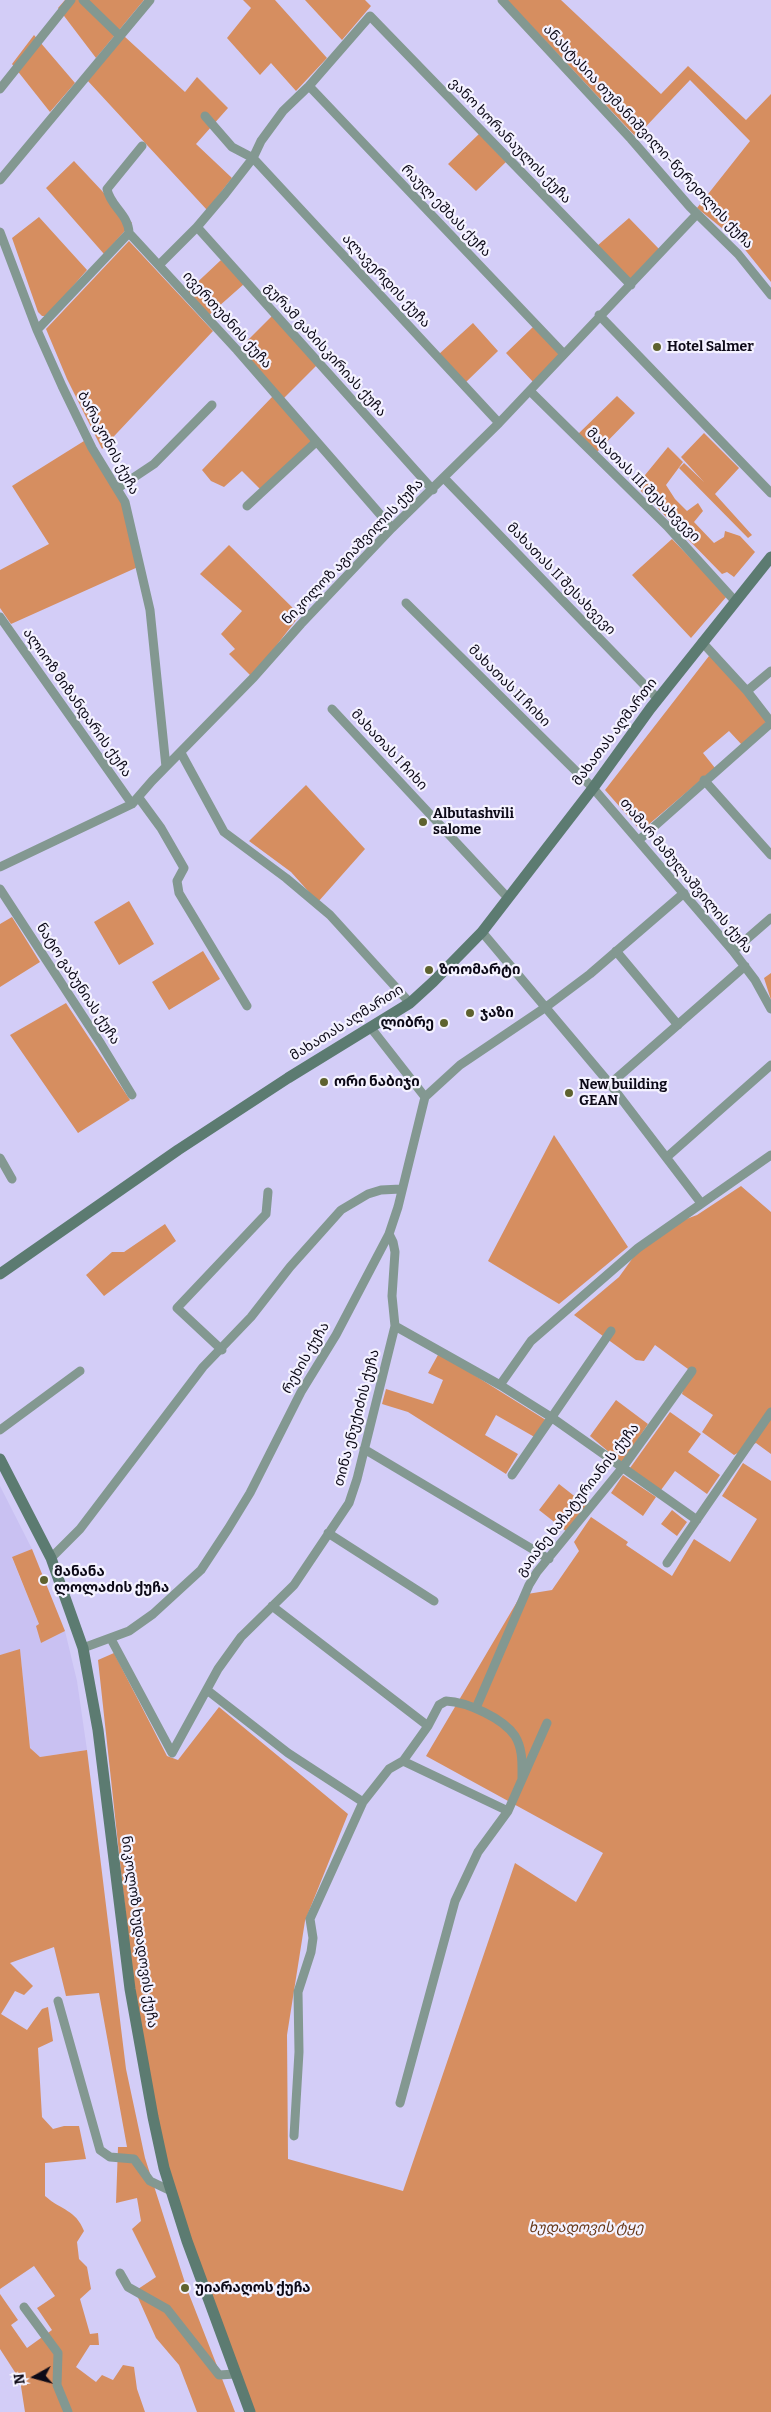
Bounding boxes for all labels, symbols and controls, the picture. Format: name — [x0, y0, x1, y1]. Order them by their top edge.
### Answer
street label: ანასტასია თუმანიშვილი-წერეთლის ქუჩა — [539, 21, 757, 253]
street label: ვანო ხორანაულის ქუჩა — [446, 75, 574, 207]
street label: რაულ ეშბას ქუჩა — [398, 161, 494, 261]
street label: ალავერდის ქუჩა — [338, 231, 434, 331]
street label: ივერთუბნის ქუჩა — [179, 268, 275, 372]
street label: გურამ გაბისკირიას ქუჩა — [260, 279, 390, 421]
place label: Hotel Salmer — [667, 339, 754, 355]
marker: Hotel Salmer — [651, 341, 663, 353]
street label: ბარაკონის ქუჩა — [74, 388, 142, 498]
street label: მახათას III შესახვევი — [582, 424, 704, 546]
street label: ნიკოლოზ აგიაშვილის ქუჩა — [279, 476, 427, 628]
street label: მახათას II შესახვევი — [503, 519, 619, 639]
street label: ალიოზ მიზანდარის ქუჩა — [19, 625, 135, 781]
street label: მახათას II ჩიხი — [464, 641, 554, 731]
street label: მახათას აღმართი — [569, 675, 661, 789]
street label: მახათას I ჩიხი — [347, 706, 431, 794]
street label: თამარ მამულაშვილის ქუჩა — [616, 795, 756, 957]
place label: Albutashvili salome — [433, 806, 514, 839]
marker: Albutashvili salome — [417, 816, 429, 828]
street label: ნატო გაბუნიას ქუჩა — [32, 920, 124, 1048]
place label: ზოომარტი — [439, 962, 520, 978]
marker: ზოომარტი — [423, 964, 435, 976]
street label: მახათას აღმართი — [287, 981, 407, 1065]
place label: ჯაზი — [480, 1005, 514, 1021]
marker: ჯაზი — [464, 1007, 476, 1019]
place label: ლიბრე — [380, 1015, 434, 1031]
marker: ლიბრე — [438, 1017, 450, 1029]
place label: ორი ნაბიჯი — [334, 1074, 420, 1090]
marker: ორი ნაბიჯი — [318, 1076, 330, 1088]
place label: New building GEAN — [579, 1077, 667, 1110]
marker: New building GEAN — [563, 1087, 575, 1099]
street label: რეხის ქუჩა — [279, 1319, 333, 1397]
street label: თინა ენუქიძის ქუჩა — [331, 1348, 383, 1488]
street label: გაიანე ხაჩატურიანის ქუჩა — [513, 1420, 643, 1580]
place label: მანანა ლოლაძის ქუჩა — [54, 1564, 169, 1596]
marker: მანანა ლოლაძის ქუჩა — [38, 1574, 50, 1586]
street label: ნიკოლოზ ხუდადოვის ქუჩა — [117, 1835, 161, 2029]
park label: ხუდადოვის ტყე — [529, 2220, 643, 2236]
place label: უიარაღოს ქუჩა — [195, 2280, 311, 2296]
marker: უიარაღოს ქუჩა — [179, 2282, 191, 2294]
north arrow — [10, 2352, 60, 2402]
text: N — [11, 2372, 29, 2385]

